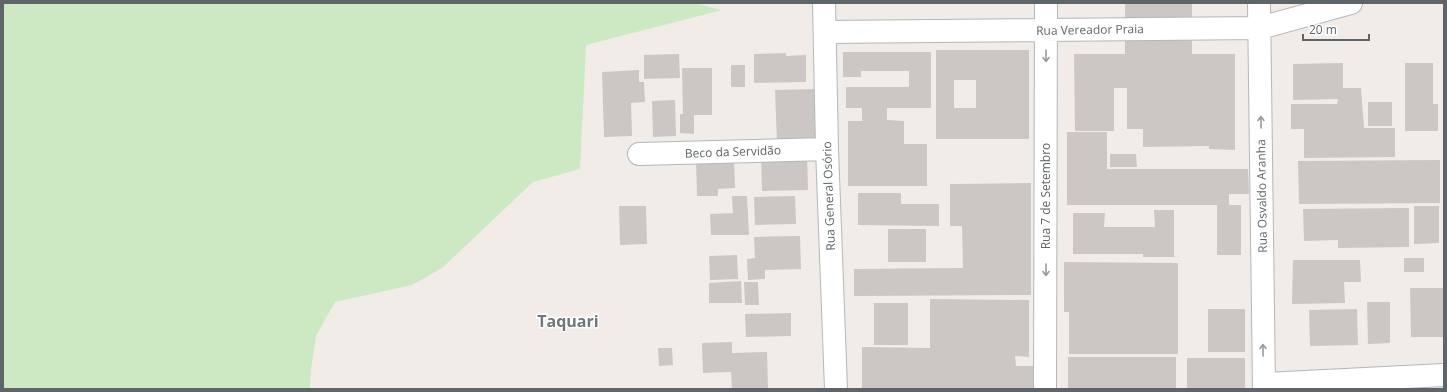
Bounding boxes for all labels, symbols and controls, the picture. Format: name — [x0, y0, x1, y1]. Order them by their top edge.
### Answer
scale bar — [1303, 16, 1369, 42]
street label: Rua Vereador Praia — [1036, 20, 1144, 39]
text: 20 m — [1309, 21, 1337, 38]
one-way arrow — [1042, 49, 1050, 62]
one-way arrow — [1257, 116, 1265, 129]
street label: Rua Osvaldo Aranha — [1252, 139, 1271, 253]
street label: Beco da Servidão — [685, 141, 781, 162]
street label: Rua General Osório — [818, 141, 839, 251]
street label: Rua 7 de Setembro — [1037, 143, 1054, 249]
one-way arrow — [1042, 263, 1050, 276]
district label: Taquari — [537, 310, 599, 332]
one-way arrow — [1259, 344, 1267, 357]

